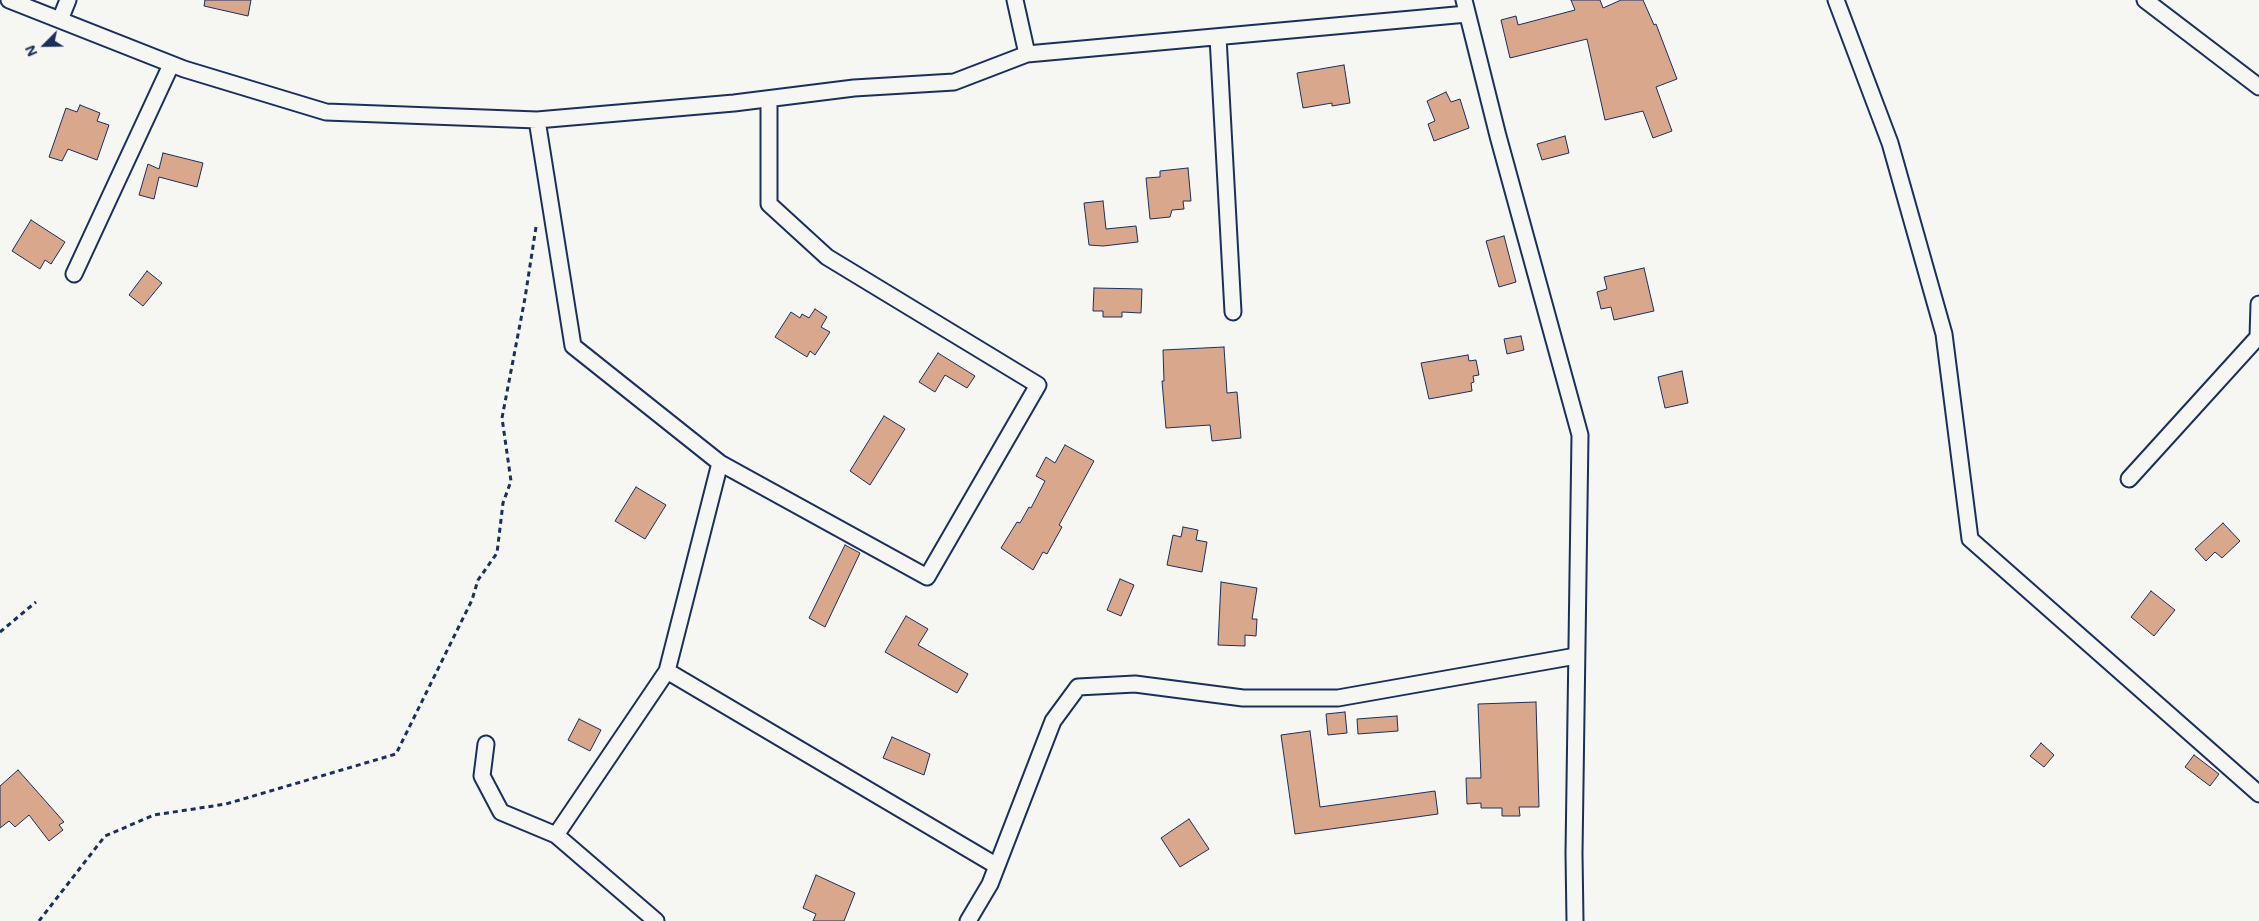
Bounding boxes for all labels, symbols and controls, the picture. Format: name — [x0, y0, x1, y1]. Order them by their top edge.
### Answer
north arrow — [20, 20, 70, 70]
text: N — [20, 42, 42, 60]

